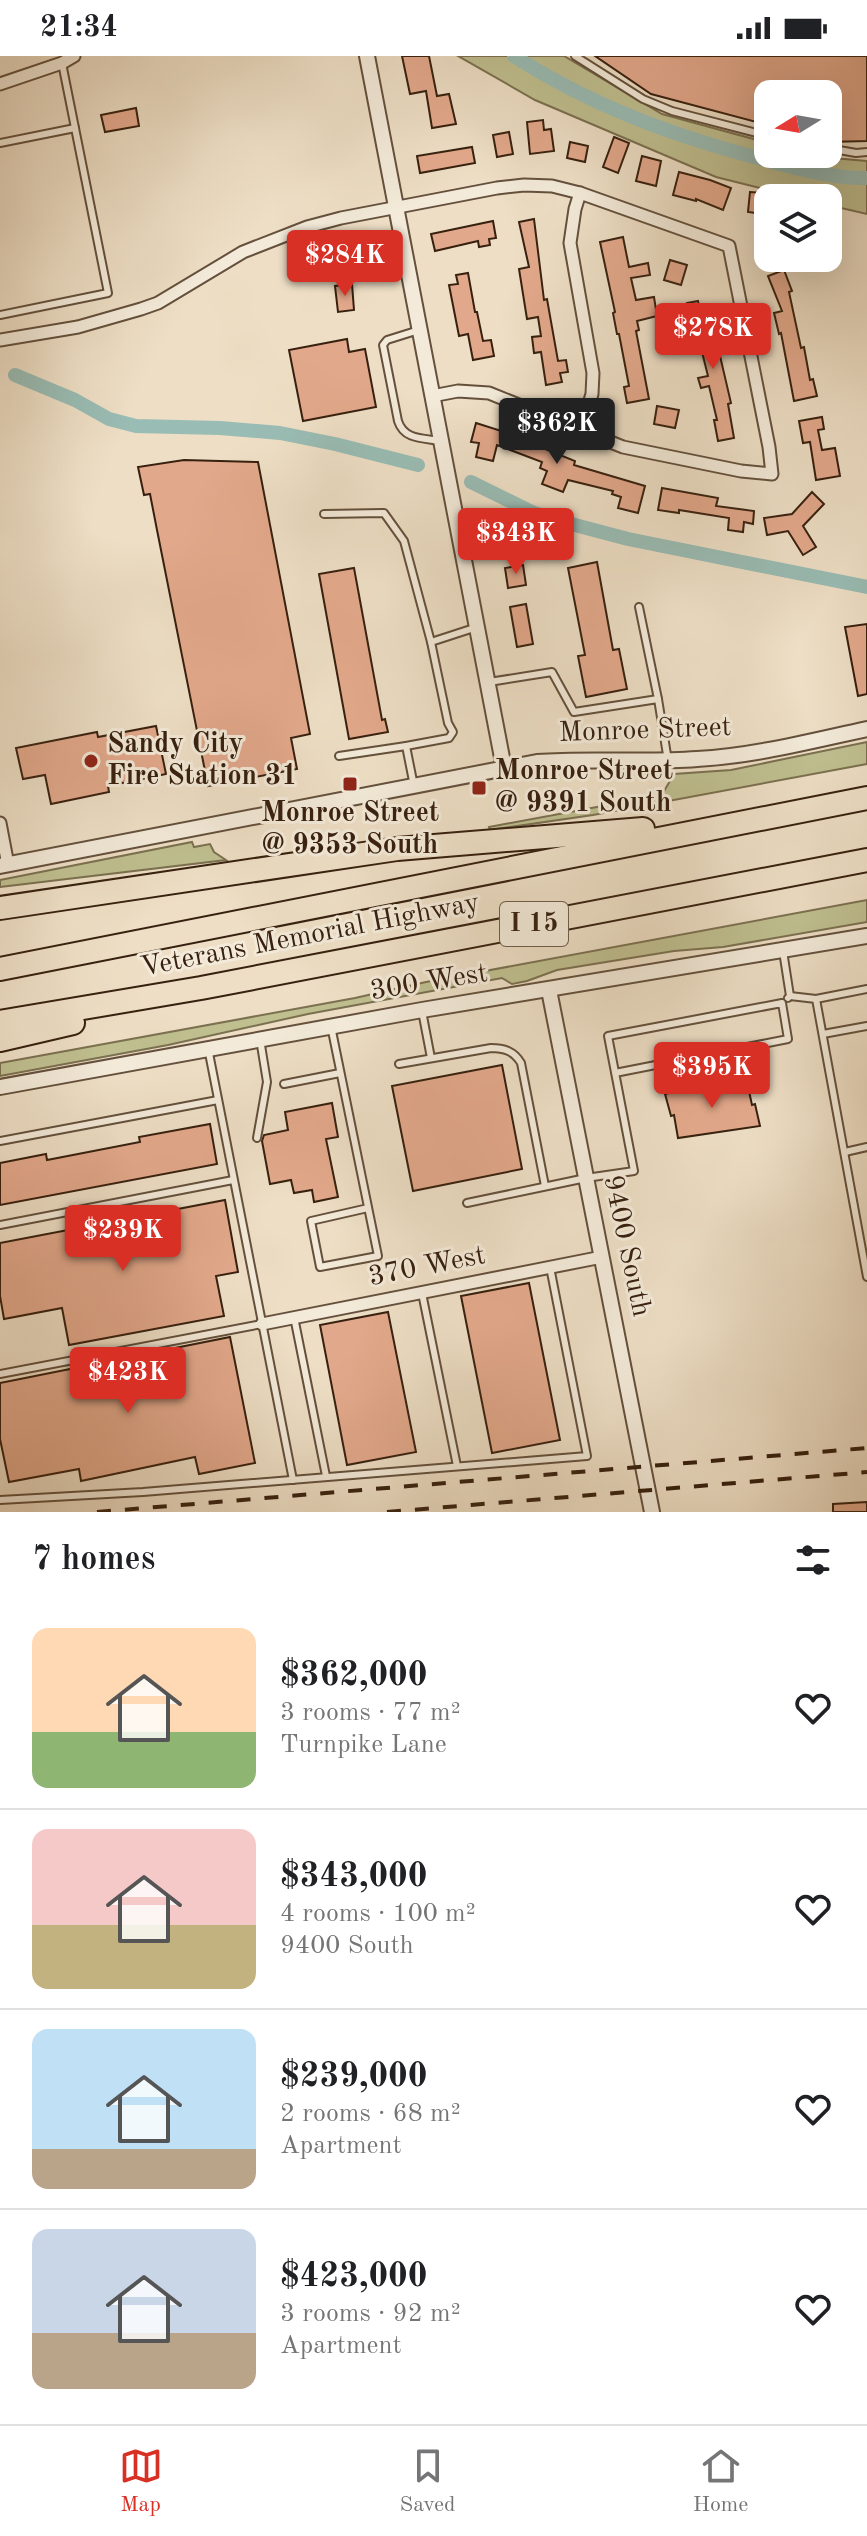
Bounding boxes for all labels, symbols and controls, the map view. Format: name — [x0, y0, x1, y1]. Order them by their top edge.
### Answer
text: 21:34 — [40, 13, 118, 43]
north arrow — [754, 80, 842, 168]
map controls — [754, 80, 842, 272]
button: layers — [754, 184, 842, 272]
pin: $284K — [289, 230, 401, 298]
text: $284K — [305, 243, 385, 269]
pin: $278K — [657, 303, 769, 371]
text: $278K — [673, 316, 753, 342]
pin: $362K — [501, 398, 613, 466]
text: $362K — [517, 411, 597, 437]
pin: $343K — [460, 508, 572, 576]
text: $343K — [476, 521, 556, 547]
street label: Monroe Street — [558, 714, 732, 748]
place label: Sandy City Fire Station 31 — [107, 731, 298, 791]
marker: Sandy City Fire Station 31 — [82, 752, 100, 770]
place label: Monroe Street @ 9391 South — [495, 758, 673, 818]
marker: Monroe Street @ 9353 South — [341, 775, 359, 793]
marker: Monroe Street @ 9391 South — [470, 779, 488, 797]
place label: Monroe Street @ 9353 South — [261, 800, 439, 860]
street label: Veterans Memorial Highway — [138, 889, 482, 983]
road number: I 15 — [500, 902, 568, 946]
street label: 300 West — [368, 960, 490, 1006]
pin: $395K — [656, 1042, 768, 1110]
text: $395K — [672, 1055, 752, 1081]
street label: 9400 South — [597, 1173, 655, 1319]
pin: $239K — [67, 1205, 179, 1273]
text: $239K — [83, 1218, 163, 1244]
street label: 370 West — [366, 1242, 488, 1292]
pin: $423K — [72, 1347, 184, 1415]
text: $423K — [88, 1360, 168, 1386]
icon: filters — [791, 1538, 835, 1582]
text: 7 homes — [32, 1543, 155, 1577]
text: $362,000 — [280, 1659, 428, 1693]
icon: home — [96, 1660, 192, 1756]
icon: heart — [791, 1686, 835, 1730]
text: 3 rooms · 77 m² — [280, 1700, 461, 1726]
text: Turnpike Lane — [280, 1732, 447, 1758]
text: $343,000 — [280, 1860, 428, 1894]
icon: home — [96, 1861, 192, 1957]
icon: heart — [791, 1887, 835, 1931]
text: 4 rooms · 100 m² — [280, 1901, 476, 1927]
text: 9400 South — [280, 1933, 414, 1959]
text: $239,000 — [280, 2060, 428, 2094]
icon: home — [96, 2061, 192, 2157]
icon: heart — [791, 2087, 835, 2131]
text: 2 rooms · 68 m² — [280, 2101, 461, 2127]
text: Apartment — [280, 2133, 402, 2159]
text: $423,000 — [280, 2260, 428, 2294]
icon: home — [96, 2261, 192, 2357]
icon: heart — [791, 2287, 835, 2331]
text: 3 rooms · 92 m² — [280, 2301, 461, 2327]
text: Apartment — [280, 2333, 402, 2359]
tab: Map — [119, 2444, 163, 2519]
tab: Saved — [400, 2444, 456, 2519]
tab: Home — [693, 2444, 748, 2519]

